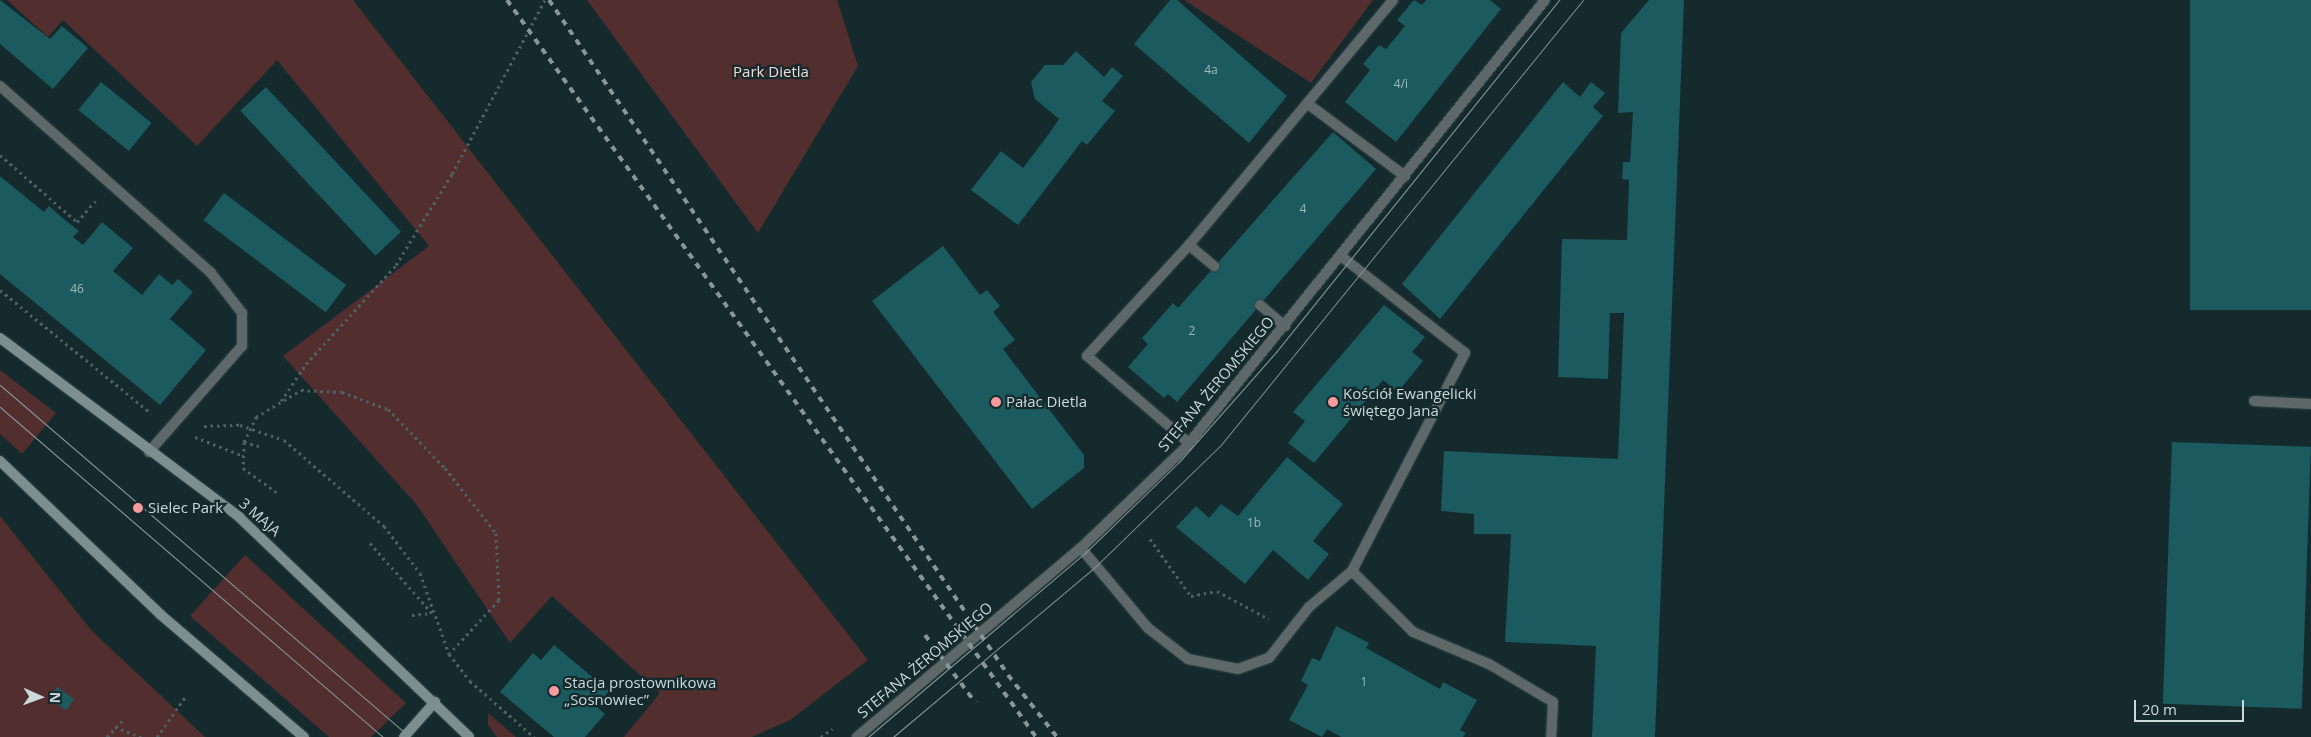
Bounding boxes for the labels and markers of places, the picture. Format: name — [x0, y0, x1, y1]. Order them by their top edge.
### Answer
place label: Kościół Ewangelicki świętego Jana — [1343, 384, 1477, 419]
place label: Pałac Dietla — [1006, 393, 1087, 411]
marker: Pałac Dietla — [990, 396, 1002, 408]
marker: Kościół Ewangelicki świętego Jana — [1327, 396, 1339, 408]
place label: Sielec Park — [148, 499, 223, 517]
marker: Sielec Park — [132, 502, 144, 514]
place label: Stacja prostownikowa „Sosnowiec” — [564, 673, 716, 708]
marker: Stacja prostownikowa „Sosnowiec” — [548, 685, 560, 697]

